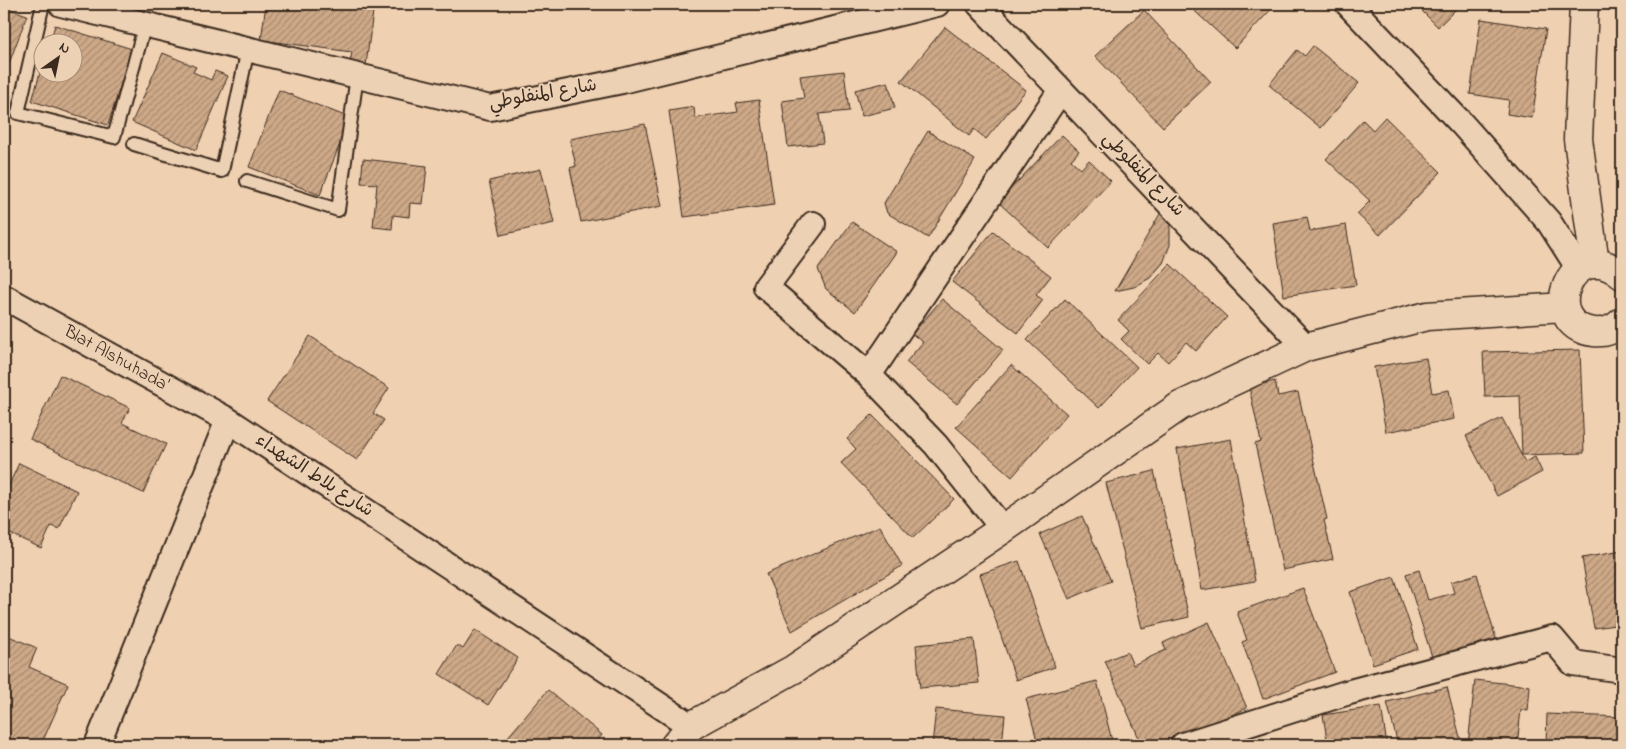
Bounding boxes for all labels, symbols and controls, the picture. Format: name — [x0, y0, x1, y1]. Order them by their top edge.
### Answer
north arrow — [32, 32, 82, 82]
text: N — [55, 37, 74, 60]
street label: شارع المنفلوطي — [487, 73, 599, 118]
street label: شارع المنفلوطي — [1095, 127, 1190, 224]
street label: Blat Alshuhada' — [58, 319, 173, 399]
street label: شارع بلاط الشهداء — [250, 428, 378, 524]

